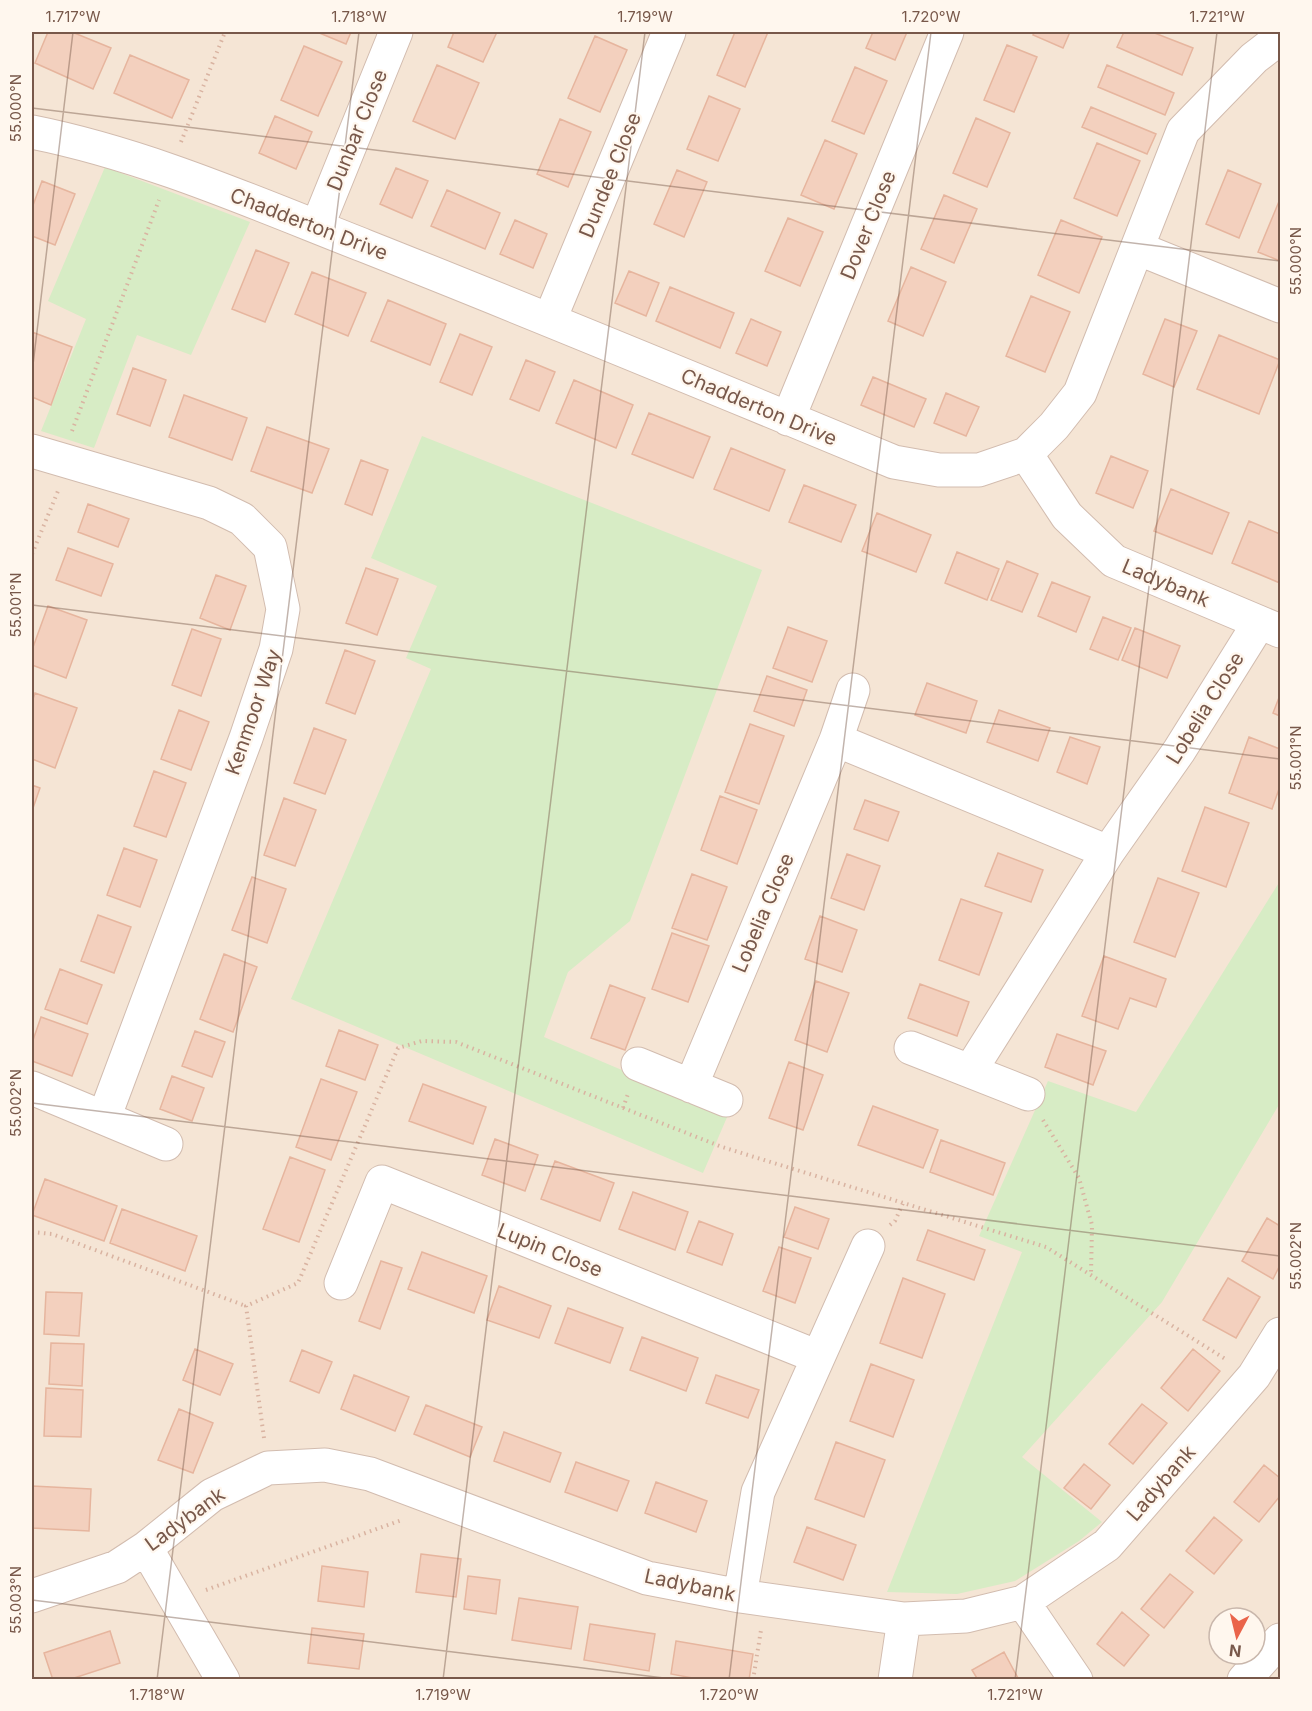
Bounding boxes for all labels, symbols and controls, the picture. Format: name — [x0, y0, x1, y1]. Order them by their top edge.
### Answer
text: 1.717°W — [46, 7, 101, 26]
text: 1.718°W — [331, 7, 387, 26]
text: 1.719°W — [617, 7, 673, 26]
text: 1.720°W — [902, 7, 961, 26]
text: 1.721°W — [1189, 7, 1245, 26]
street label: Dunbar Close — [322, 66, 392, 194]
text: 55.000°N — [6, 74, 25, 142]
street label: Dundee Close — [574, 109, 646, 241]
street label: Dover Close — [835, 167, 901, 283]
street label: Chadderton Drive — [227, 183, 391, 265]
text: 55.000°N — [1286, 227, 1305, 295]
street label: Chadderton Drive — [677, 363, 841, 451]
street label: Ladybank — [1119, 554, 1213, 612]
text: 55.001°N — [6, 573, 25, 637]
street label: Kenmoor Way — [220, 646, 286, 778]
street label: Lobelia Close — [1161, 648, 1249, 768]
text: 55.001°N — [1286, 726, 1305, 790]
street label: Lobelia Close — [727, 850, 799, 976]
text: 55.002°N — [6, 1069, 25, 1137]
street label: Lupin Close — [494, 1218, 606, 1282]
text: 55.002°N — [1286, 1222, 1305, 1290]
street label: Ladybank — [1122, 1440, 1200, 1526]
street label: Ladybank — [140, 1482, 230, 1556]
street label: Ladybank — [642, 1564, 738, 1606]
text: 55.003°N — [6, 1566, 25, 1634]
north arrow — [1207, 1606, 1267, 1666]
text: N — [1228, 1640, 1242, 1662]
text: 1.718°W — [129, 1685, 185, 1704]
text: 1.719°W — [415, 1685, 471, 1704]
text: 1.720°W — [700, 1685, 759, 1704]
text: 1.721°W — [987, 1685, 1043, 1704]

